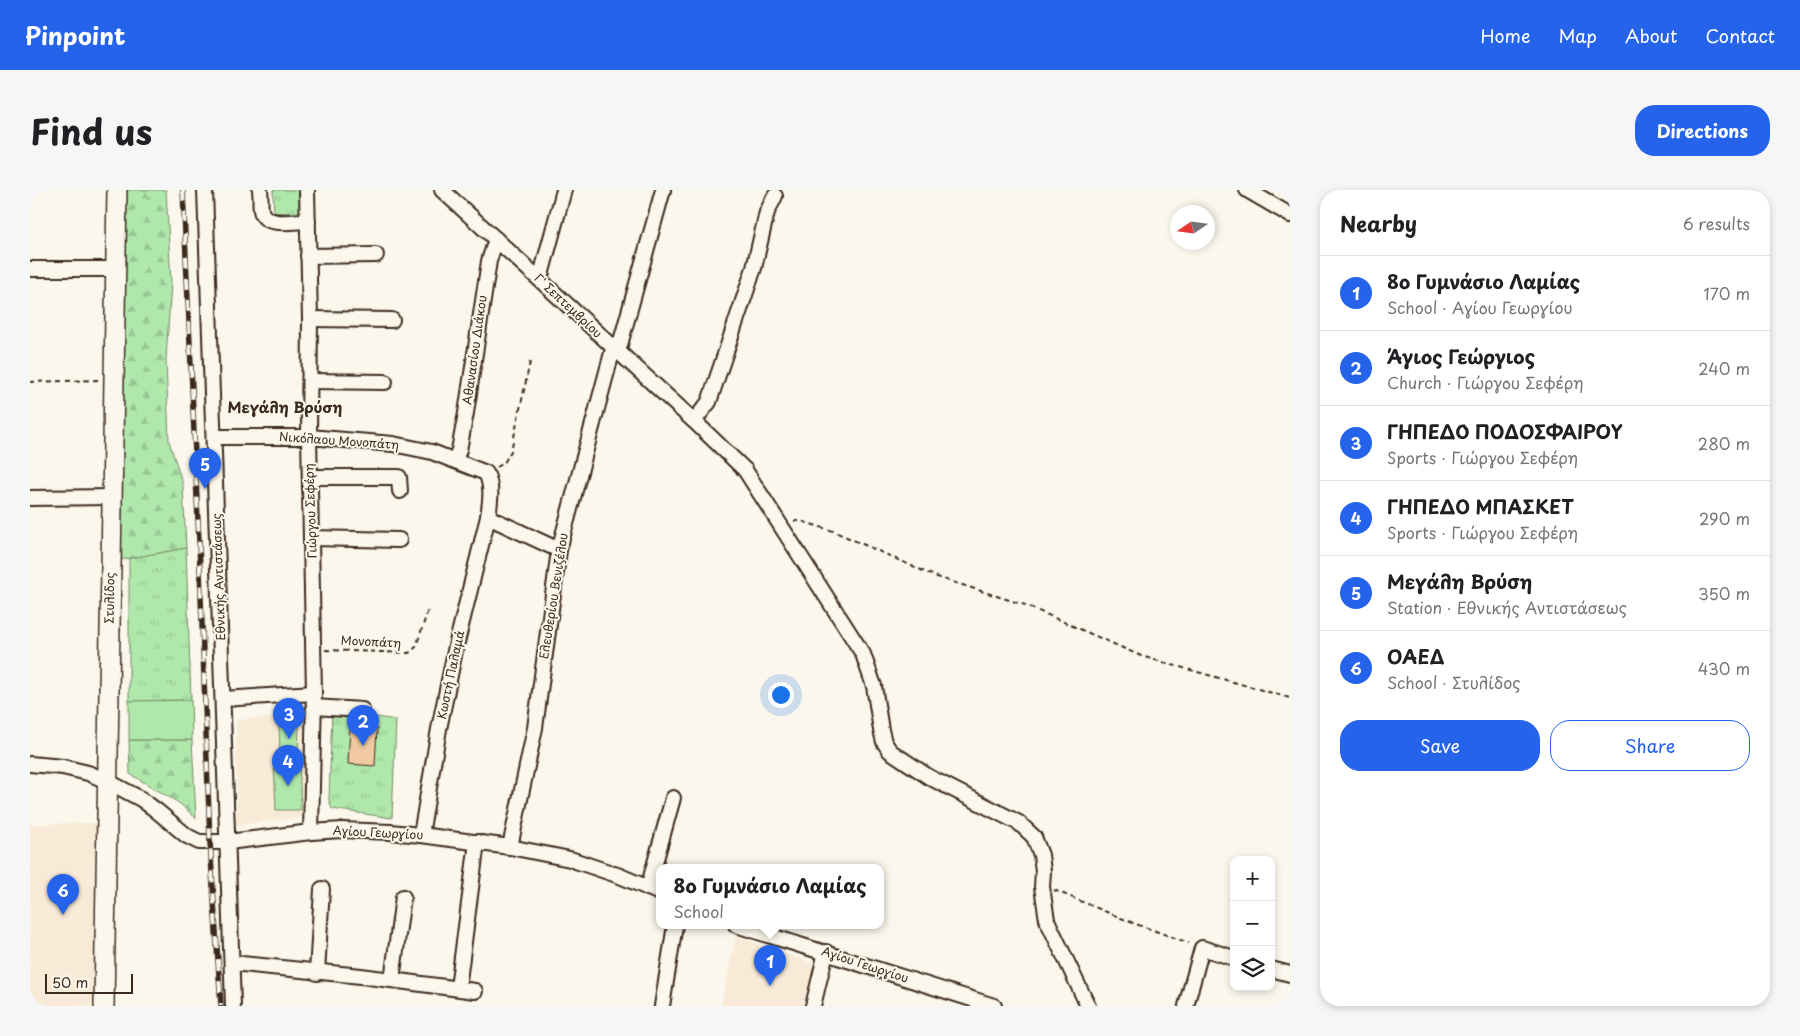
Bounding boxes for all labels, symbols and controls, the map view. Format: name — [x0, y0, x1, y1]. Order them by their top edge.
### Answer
text: Pinpoint — [25, 17, 126, 53]
text: Home — [1480, 22, 1530, 49]
text: Map — [1558, 22, 1597, 49]
text: About — [1625, 22, 1677, 49]
text: Contact — [1705, 22, 1775, 49]
text: Find us — [30, 104, 152, 157]
button: Directions — [1635, 105, 1770, 156]
north arrow — [1170, 205, 1215, 250]
text: Nearby — [1340, 207, 1417, 239]
text: 6 results — [1683, 211, 1750, 235]
text: 8ο Γυμνάσιο Λαμίας — [1387, 267, 1580, 295]
street label: Γ' Σεπτεμβρίου — [531, 269, 607, 342]
text: 1 — [1352, 281, 1360, 305]
text: 170 m — [1704, 281, 1750, 305]
street label: Αθανασίου Διάκου — [457, 294, 491, 406]
text: School · Αγίου Γεωργίου — [1387, 295, 1573, 319]
text: Άγιος Γεώργιος — [1387, 342, 1535, 370]
text: 2 — [1350, 356, 1362, 380]
text: 240 m — [1698, 356, 1750, 380]
text: Church · Γιώργου Σεφέρη — [1387, 370, 1584, 394]
district label: Μεγάλη Βρύση — [228, 395, 343, 418]
text: ΓΗΠΕΔΟ ΠΟΔΟΣΦΑΙΡΟΥ — [1387, 417, 1622, 445]
street label: Νικόλαου Μονοπάτη — [278, 427, 400, 453]
text: 3 — [1351, 431, 1361, 455]
text: 280 m — [1698, 431, 1750, 455]
text: Sports · Γιώργου Σεφέρη — [1387, 445, 1578, 469]
pin: 5 — [189, 448, 221, 489]
street label: Γιώργου Σεφέρη — [299, 463, 321, 559]
text: ΓΗΠΕΔΟ ΜΠΑΣΚΕΤ — [1387, 492, 1574, 520]
text: 4 — [1351, 506, 1361, 530]
text: 290 m — [1699, 506, 1750, 530]
street label: Εθνικής Αντιστάσεως — [207, 513, 229, 641]
text: Sports · Γιώργου Σεφέρη — [1387, 520, 1578, 544]
street label: Ελευθερίου Βενιζέλου — [534, 531, 572, 660]
text: Μεγάλη Βρύση — [1387, 567, 1532, 595]
street label: Στυλίδος — [100, 572, 118, 624]
text: 5 — [1351, 581, 1361, 605]
text: 350 m — [1698, 581, 1750, 605]
text: Station · Εθνικής Αντιστάσεως — [1387, 595, 1627, 619]
street label: Κωστή Παλαμά — [432, 628, 468, 721]
street label: Μονοπάτη — [340, 630, 402, 652]
text: ΟΑΕΔ — [1387, 642, 1444, 670]
text: 6 — [1350, 656, 1362, 680]
text: 430 m — [1698, 656, 1750, 680]
text: School · Στυλίδος — [1387, 670, 1520, 694]
your location — [768, 682, 794, 708]
pin: 3 — [273, 698, 305, 739]
pin: 2 — [347, 705, 379, 746]
button: Save — [1340, 720, 1540, 771]
button: Share — [1550, 720, 1750, 771]
pin: 4 — [272, 745, 304, 786]
street label: Αγίου Γεωργίου — [332, 821, 424, 843]
map controls — [1230, 856, 1275, 991]
button: + — [1230, 856, 1275, 901]
popup — [656, 864, 884, 929]
text: 8ο Γυμνάσιο Λαμίας — [673, 871, 867, 899]
pin: 6 — [47, 874, 79, 915]
text: School — [673, 899, 724, 923]
button: − — [1230, 901, 1275, 946]
street label: Αγίου Γεωργίου — [819, 942, 911, 987]
pin: 1 — [754, 945, 786, 986]
button: layers — [1230, 946, 1275, 991]
scale bar — [45, 971, 132, 994]
text: 50 m — [52, 972, 88, 993]

